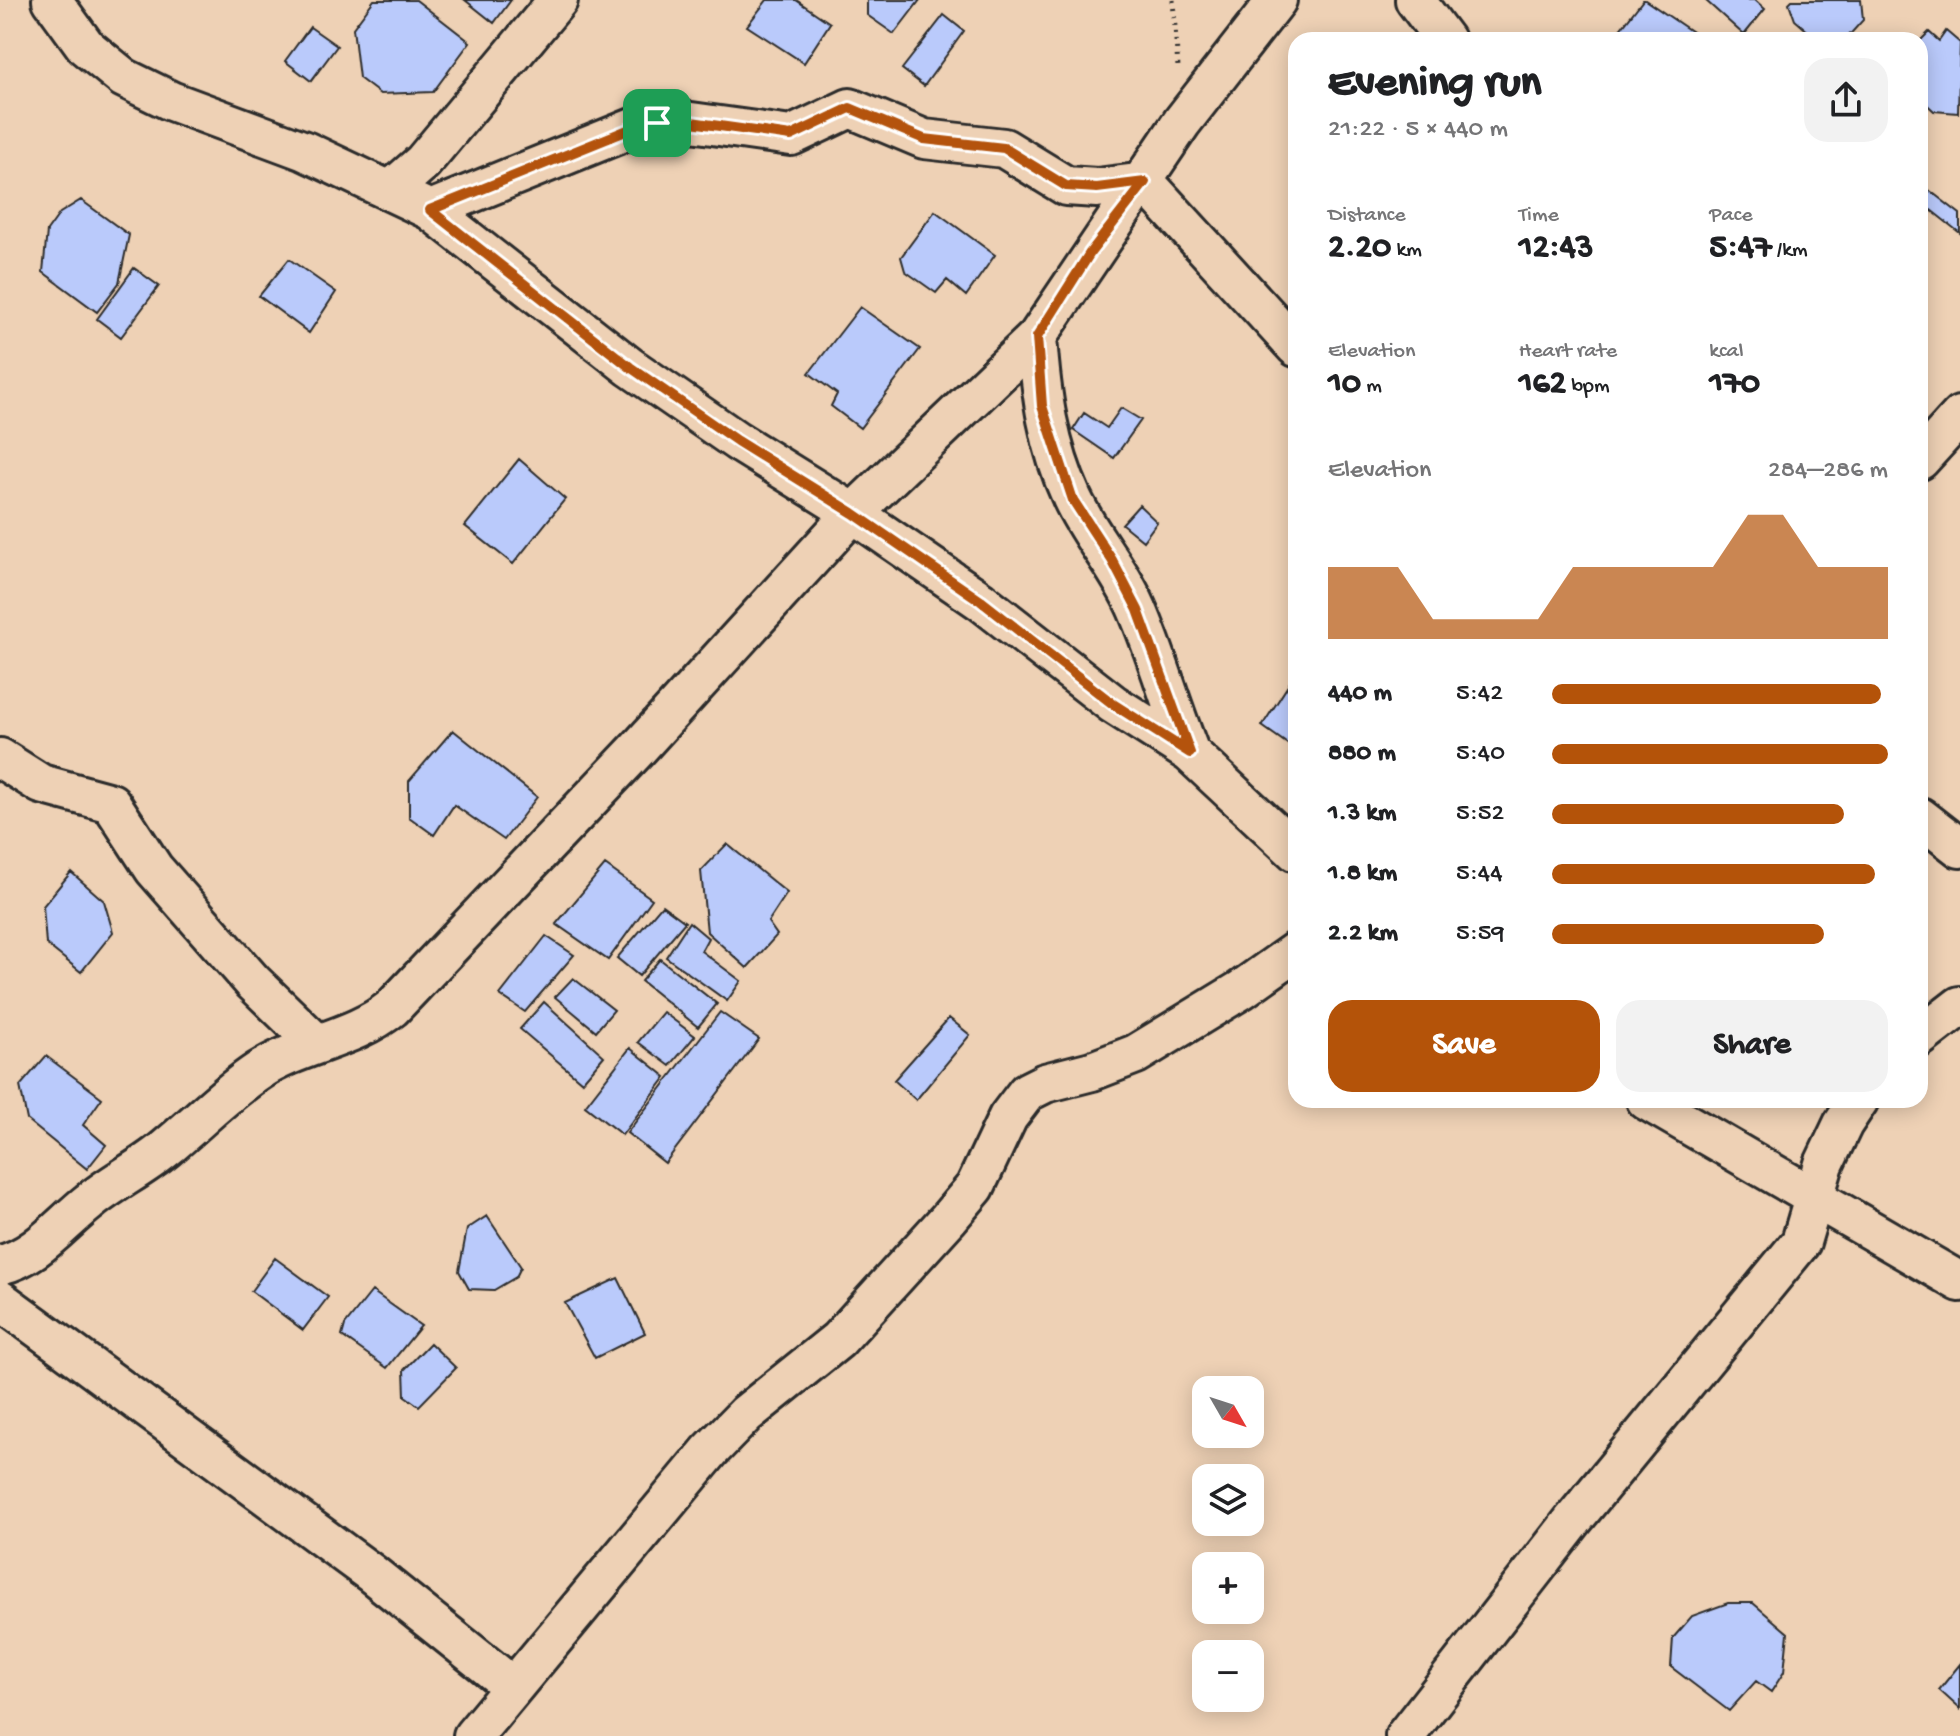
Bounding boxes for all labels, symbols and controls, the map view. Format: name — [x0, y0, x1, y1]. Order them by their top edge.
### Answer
button: share — [1804, 58, 1888, 142]
text: Evening run — [1328, 59, 1541, 111]
pin — [623, 89, 691, 157]
icon: arrive — [635, 101, 679, 145]
text: 21:22 · 5 × 440 m — [1328, 115, 1508, 146]
text: Distance — [1328, 203, 1406, 229]
text: Time — [1519, 203, 1559, 229]
text: Pace — [1709, 203, 1753, 229]
text: 2.20 — [1328, 229, 1391, 269]
text: 12:43 — [1519, 229, 1593, 269]
text: 5:47 — [1709, 229, 1772, 269]
text: km — [1391, 238, 1422, 264]
text: /km — [1772, 238, 1808, 264]
text: Elevation — [1328, 339, 1415, 365]
text: Heart rate — [1519, 339, 1617, 365]
text: kcal — [1709, 339, 1744, 365]
text: 10 — [1328, 365, 1361, 405]
text: 162 — [1519, 365, 1566, 405]
text: 170 — [1709, 365, 1760, 405]
text: m — [1361, 374, 1382, 400]
text: bpm — [1566, 374, 1610, 400]
text: Elevation — [1328, 456, 1431, 487]
text: 284–286 m — [1768, 456, 1888, 487]
text: 440 m — [1328, 679, 1392, 710]
text: 5:42 — [1456, 679, 1503, 710]
text: 880 m — [1328, 739, 1396, 770]
text: 5:40 — [1456, 739, 1505, 770]
text: 1.3 km — [1328, 799, 1396, 830]
text: 5:52 — [1456, 799, 1504, 830]
text: 1.8 km — [1328, 859, 1397, 890]
text: 5:44 — [1456, 859, 1502, 890]
text: 2.2 km — [1328, 919, 1398, 950]
text: 5:59 — [1456, 919, 1505, 950]
button: Save — [1328, 1000, 1600, 1092]
button: Share — [1616, 1000, 1888, 1092]
north arrow — [1192, 1376, 1264, 1448]
map controls — [1192, 1376, 1264, 1712]
button: layers — [1192, 1464, 1264, 1536]
button: + — [1192, 1552, 1264, 1624]
button: − — [1192, 1640, 1264, 1712]

